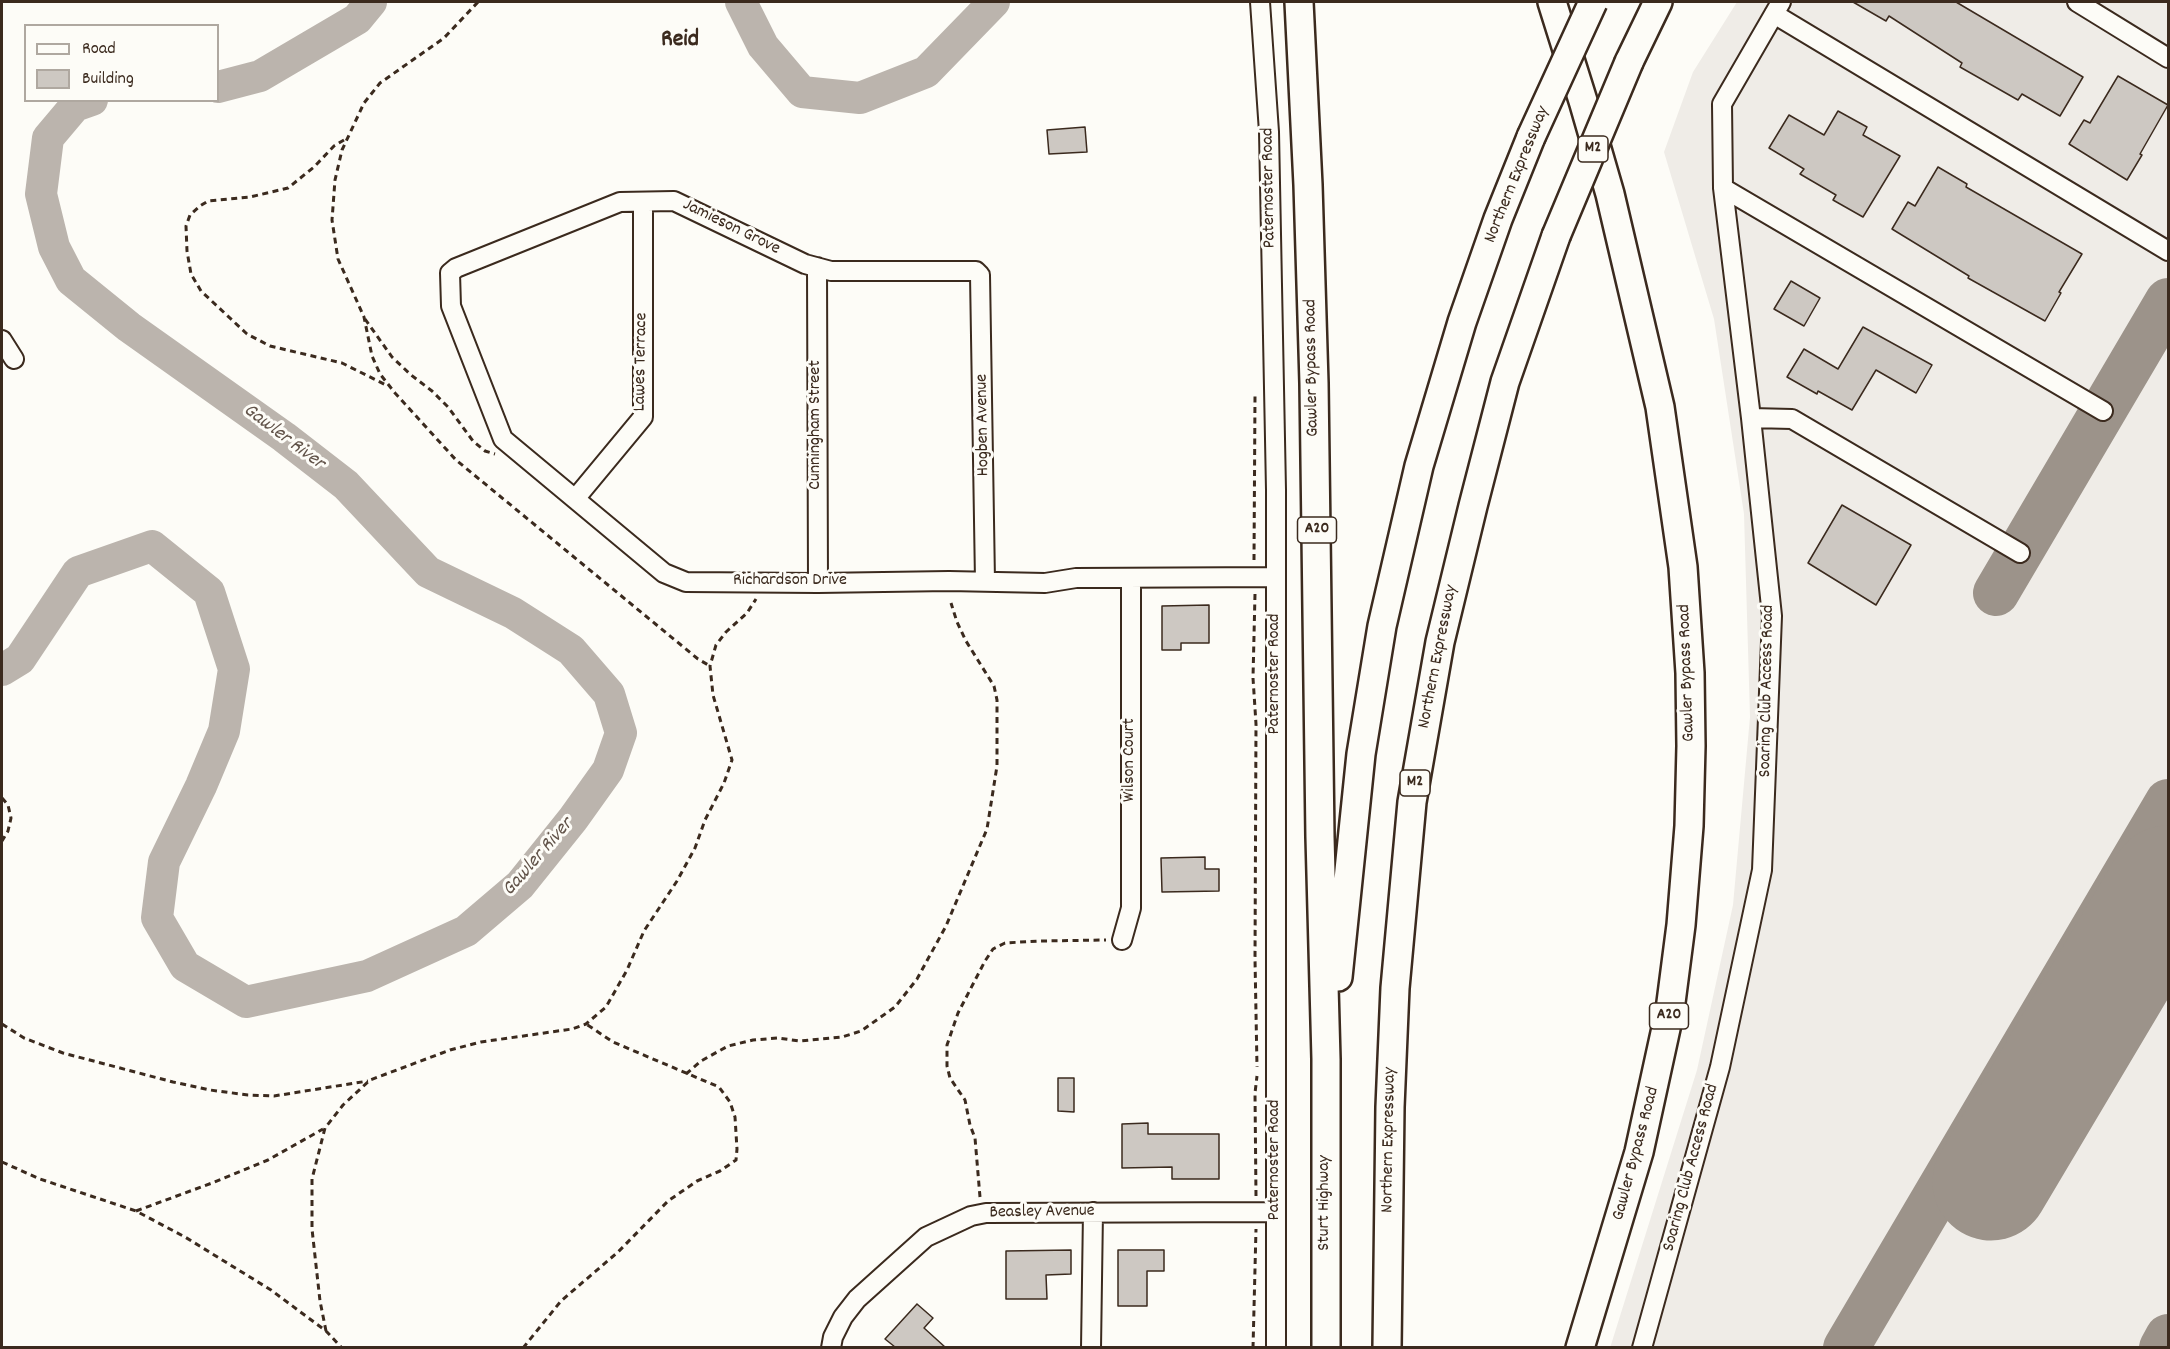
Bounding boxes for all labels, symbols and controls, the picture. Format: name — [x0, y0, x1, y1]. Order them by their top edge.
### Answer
legend — [24, 24, 219, 102]
district label: Reid — [661, 28, 699, 56]
text: Road — [82, 37, 116, 62]
text: Building — [82, 67, 134, 92]
street label: Northern Expressway — [1481, 103, 1555, 247]
street label: Paternoster Road — [1258, 127, 1282, 249]
road number: M2 — [1578, 136, 1608, 162]
street label: Jamieson Grove — [679, 195, 783, 261]
street label: Gawler Bypass Road — [1301, 299, 1325, 437]
street label: Lawes Terrace — [630, 312, 654, 412]
street label: Cunningham Street — [806, 360, 828, 490]
street label: Hogben Avenue — [972, 374, 996, 476]
water label: Gawler River — [237, 400, 329, 476]
road number: A20 — [1298, 517, 1336, 543]
street label: Richardson Drive — [733, 571, 847, 593]
street label: Northern Expressway — [1414, 583, 1464, 731]
street label: Gawler Bypass Road — [1675, 604, 1701, 742]
street label: Soaring Club Access Road — [1756, 604, 1780, 778]
street label: Paternoster Road — [1265, 614, 1287, 734]
street label: Wilson Court — [1120, 718, 1142, 802]
road number: M2 — [1400, 770, 1430, 796]
water label: Gawler River — [498, 814, 580, 902]
road number: A20 — [1650, 1003, 1688, 1029]
street label: Northern Expressway — [1378, 1067, 1402, 1213]
street label: Soaring Club Access Road — [1659, 1082, 1725, 1254]
street label: Gawler Bypass Road — [1609, 1085, 1665, 1223]
street label: Paternoster Road — [1265, 1100, 1287, 1220]
street label: Sturt Highway — [1315, 1155, 1337, 1251]
street label: Beasley Avenue — [989, 1201, 1095, 1225]

